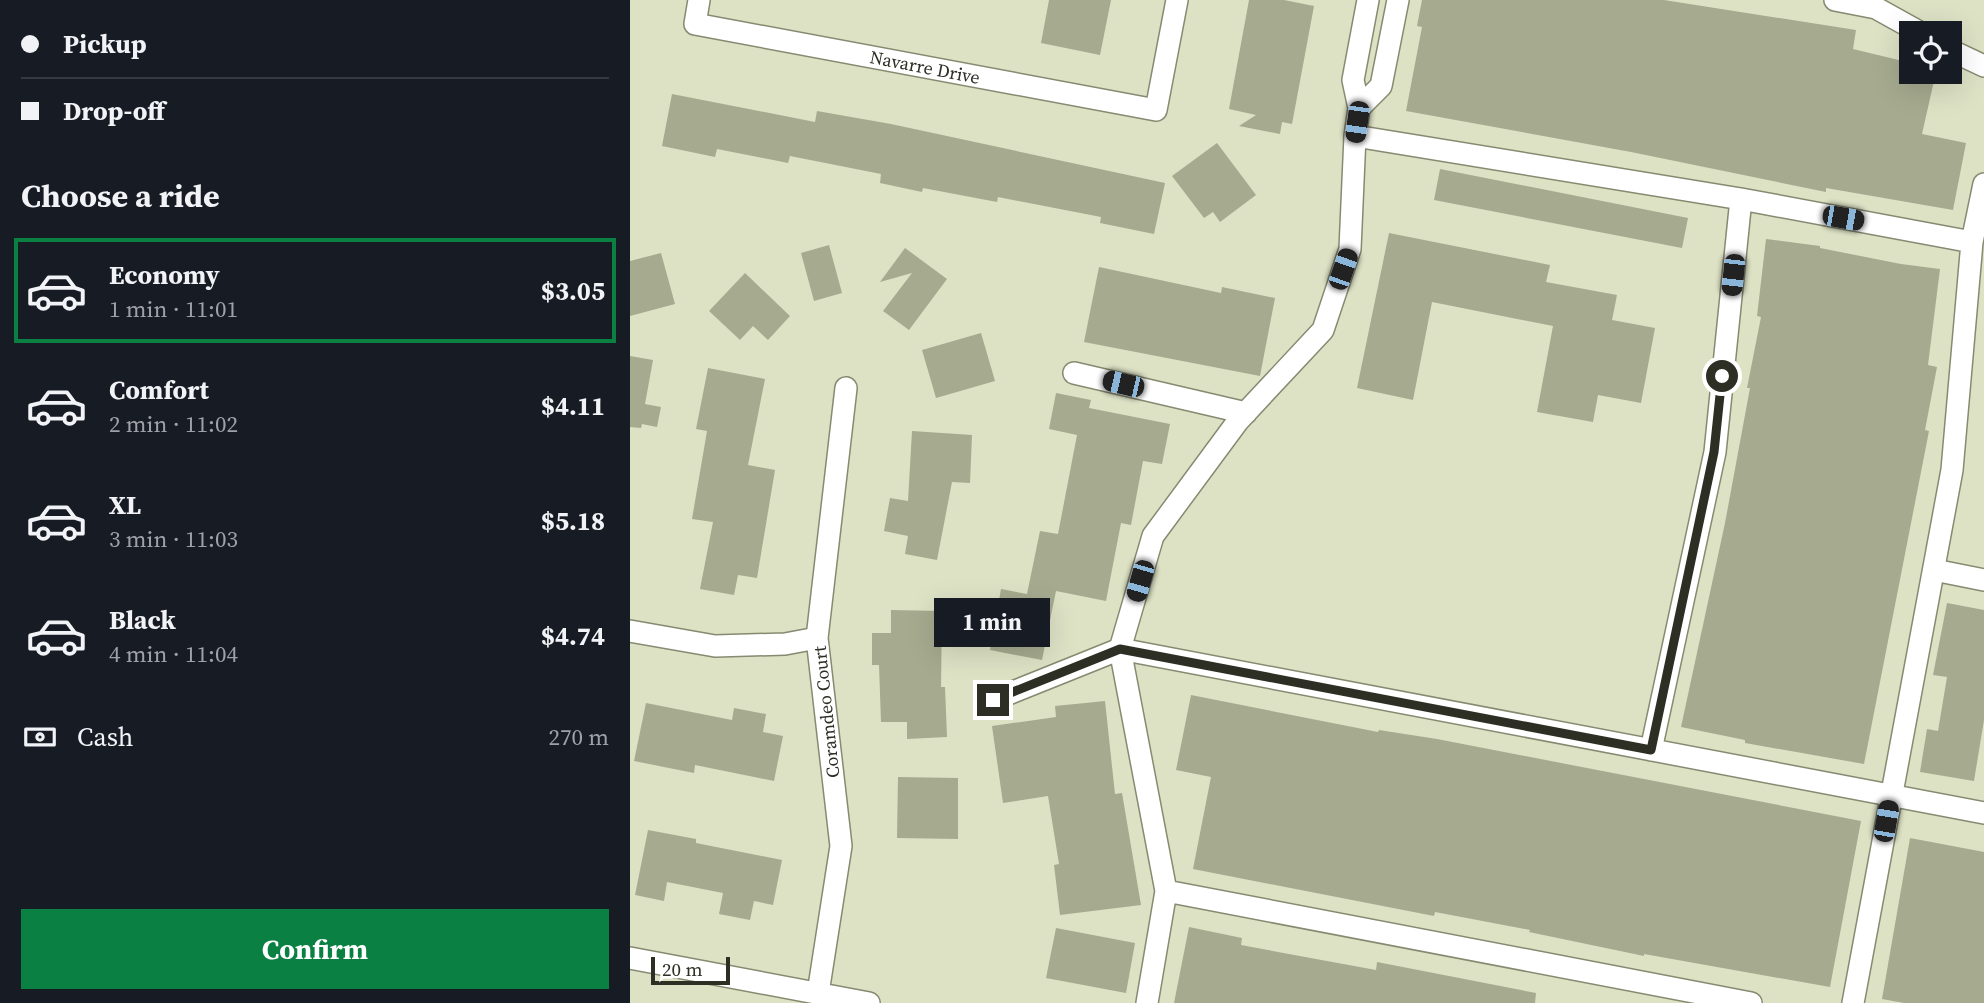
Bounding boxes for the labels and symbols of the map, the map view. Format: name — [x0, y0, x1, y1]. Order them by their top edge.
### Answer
street label: Navarre Drive — [868, 44, 982, 90]
car — [1344, 100, 1371, 144]
car — [1821, 204, 1866, 232]
car — [1327, 246, 1360, 292]
car — [1721, 253, 1746, 297]
route start — [1706, 360, 1738, 392]
car — [1101, 369, 1146, 399]
car — [1125, 558, 1156, 604]
callout: 1 min — [935, 598, 1051, 648]
street label: Coramdeo Court — [807, 645, 845, 779]
route end — [977, 684, 1009, 716]
car — [1873, 798, 1900, 844]
scale bar — [651, 954, 730, 986]

